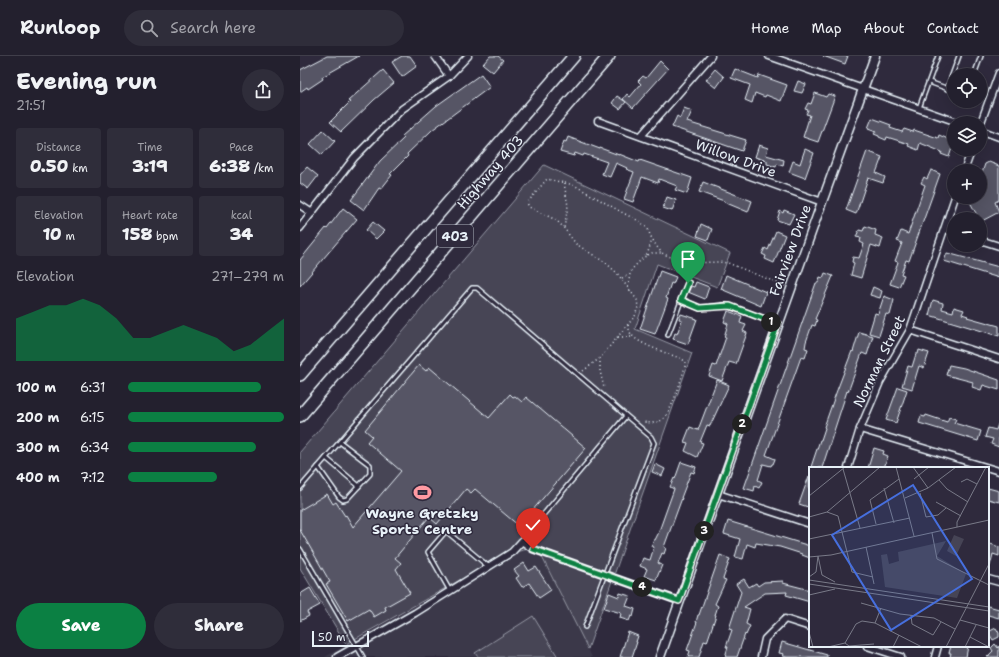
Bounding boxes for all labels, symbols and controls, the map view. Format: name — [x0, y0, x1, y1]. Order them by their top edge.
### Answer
search box — [124, 10, 404, 46]
text: Runloop — [20, 15, 100, 40]
icon: search — [138, 17, 160, 39]
text: Search here — [170, 18, 256, 38]
text: Home — [751, 19, 790, 37]
text: Map — [812, 19, 842, 37]
text: About — [864, 19, 905, 37]
text: Contact — [927, 19, 979, 37]
text: Evening run — [16, 67, 157, 96]
map controls — [947, 68, 987, 252]
button: locate — [947, 68, 987, 108]
button: share — [242, 69, 284, 111]
text: 21:51 — [16, 97, 46, 114]
button: layers — [947, 116, 987, 156]
street label: Highway 403 — [453, 131, 527, 213]
street label: Willow Drive — [693, 135, 779, 181]
text: Distance — [36, 140, 81, 155]
text: Time — [137, 140, 163, 155]
text: Pace — [229, 140, 253, 155]
text: 0.50 — [30, 155, 68, 177]
text: 3:19 — [132, 155, 168, 177]
text: 6:38 — [209, 155, 250, 177]
text: km — [68, 161, 88, 176]
text: /km — [250, 161, 274, 176]
button: + — [947, 164, 987, 204]
street label: Fairview Drive — [765, 202, 815, 298]
text: Elevation — [34, 208, 83, 223]
text: Heart rate — [122, 208, 178, 223]
text: kcal — [231, 208, 252, 223]
button: − — [947, 212, 987, 252]
text: 10 — [42, 223, 62, 245]
text: 158 — [122, 223, 152, 245]
text: 34 — [229, 223, 253, 245]
road number: 403 — [437, 225, 473, 247]
text: m — [62, 229, 75, 244]
text: bpm — [152, 229, 178, 244]
pin — [671, 242, 705, 283]
icon: arrive — [677, 248, 699, 270]
text: Elevation — [16, 268, 74, 285]
text: 271–279 m — [211, 268, 284, 285]
pin: 1 — [761, 312, 781, 332]
street label: Norman Street — [849, 312, 909, 410]
text: 1 — [768, 314, 774, 329]
text: 100 m — [16, 379, 56, 396]
text: 6:31 — [80, 379, 105, 396]
text: 200 m — [16, 409, 59, 426]
text: 6:15 — [80, 409, 104, 426]
pin: 2 — [732, 414, 752, 434]
text: 2 — [738, 416, 746, 431]
text: 300 m — [16, 439, 60, 456]
text: 6:34 — [80, 439, 109, 456]
inset map — [809, 467, 989, 647]
text: 400 m — [16, 469, 60, 486]
text: 7:12 — [80, 469, 105, 486]
sports icon: Wayne Gretzky Sports Centre — [412, 483, 432, 503]
place label: Wayne Gretzky Sports Centre — [365, 504, 479, 538]
pin — [516, 508, 550, 549]
icon: check — [522, 514, 544, 536]
pin: 3 — [694, 521, 714, 541]
text: 3 — [700, 523, 708, 538]
pin: 4 — [632, 577, 652, 597]
text: 4 — [638, 579, 646, 594]
button: Save — [16, 603, 146, 649]
button: Share — [154, 603, 284, 649]
scale bar — [312, 629, 369, 648]
text: 50 m — [318, 630, 346, 645]

